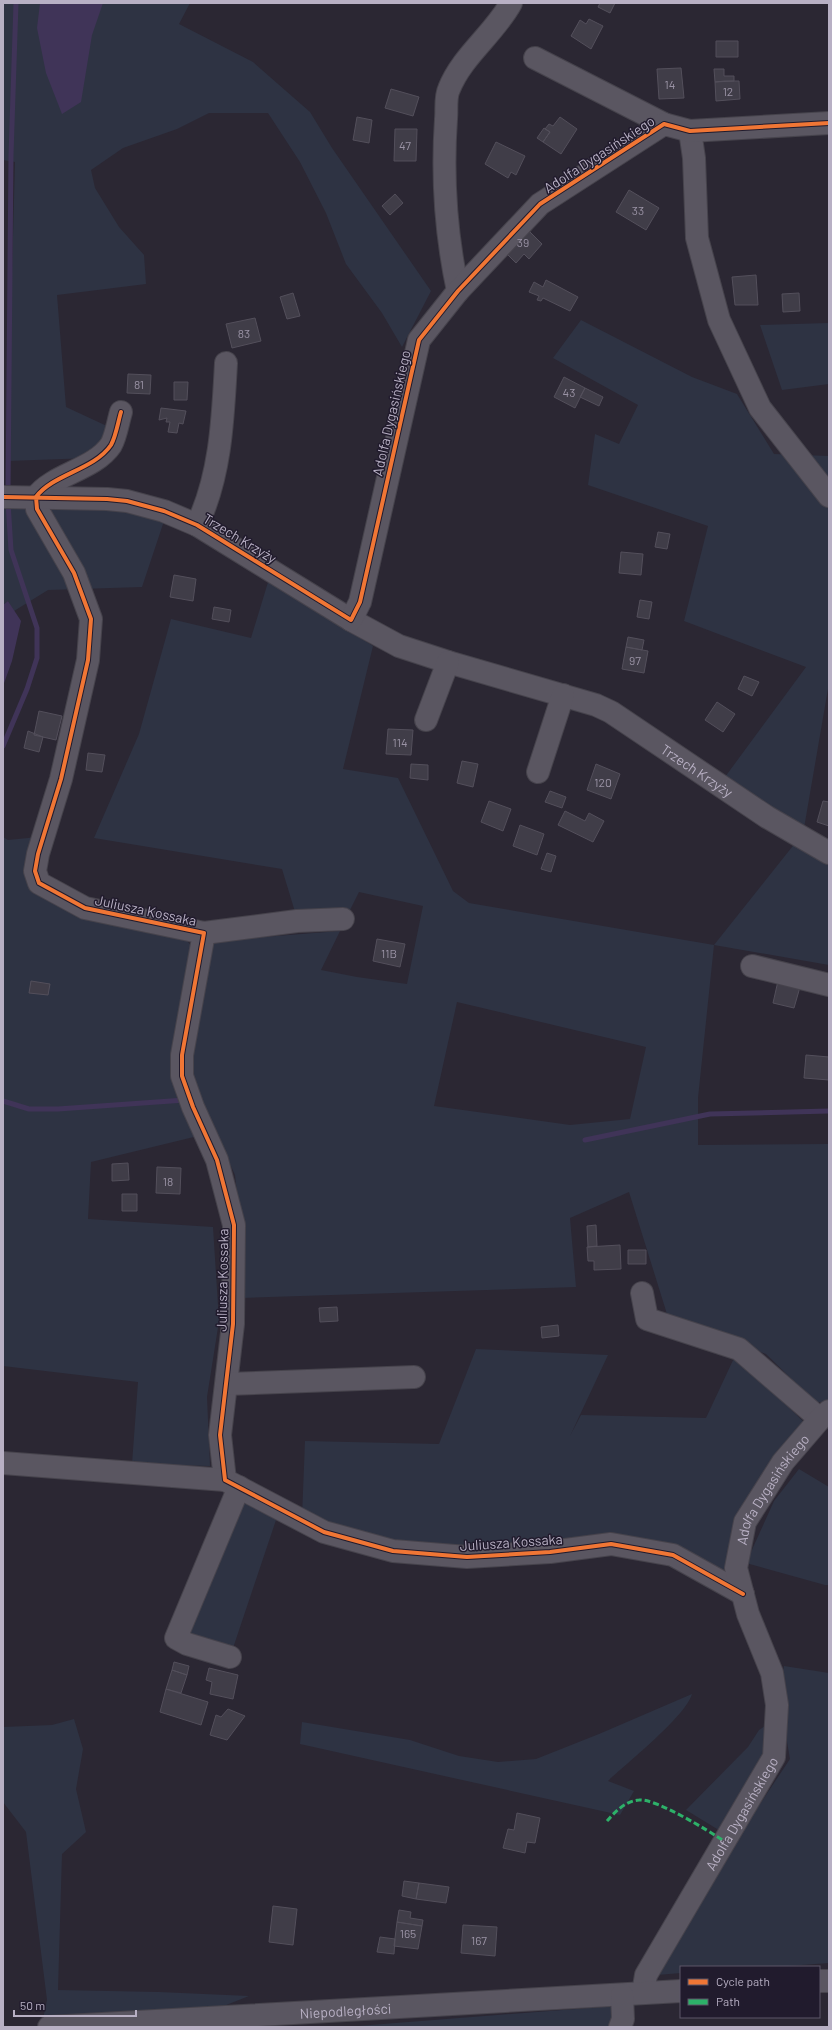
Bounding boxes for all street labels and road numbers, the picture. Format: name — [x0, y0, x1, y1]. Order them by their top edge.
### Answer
street label: Adolfa Dygasińskiego — [540, 112, 658, 196]
street label: Adolfa Dygasińskiego — [368, 348, 414, 478]
street label: Trzech Krzyży — [200, 509, 280, 567]
street label: Trzech Krzyży — [658, 740, 737, 801]
street label: Juliusza Kossaka — [94, 891, 198, 929]
street label: Juliusza Kossaka — [213, 1228, 231, 1332]
street label: Adolfa Dygasińskiego — [732, 1430, 812, 1546]
street label: Juliusza Kossaka — [459, 1530, 563, 1554]
street label: Adolfa Dygasińskiego — [701, 1753, 781, 1873]
street label: Niepodległości — [299, 1999, 392, 2021]

